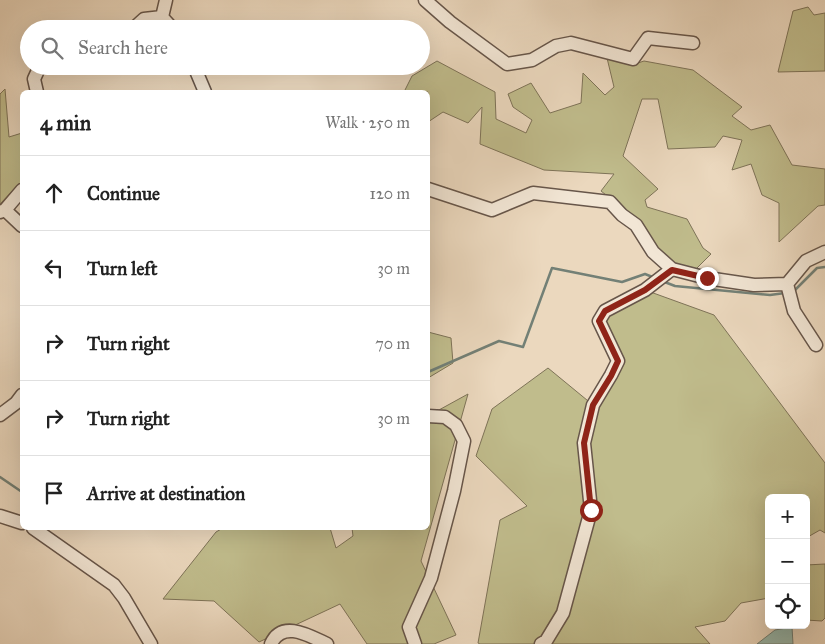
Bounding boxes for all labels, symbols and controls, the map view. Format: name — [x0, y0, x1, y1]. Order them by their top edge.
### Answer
search box — [20, 20, 430, 75]
icon: search — [38, 34, 66, 62]
text: Search here — [78, 36, 168, 59]
text: 4 min — [40, 110, 91, 136]
text: Walk · 250 m — [325, 113, 410, 132]
icon: ahead — [40, 179, 68, 207]
text: Continue — [87, 182, 160, 205]
text: 120 m — [370, 184, 410, 203]
icon: left — [40, 254, 68, 282]
text: Turn left — [87, 257, 157, 280]
text: 30 m — [377, 259, 410, 278]
route end — [696, 267, 719, 290]
icon: right — [40, 329, 68, 357]
text: Turn right — [87, 332, 170, 355]
text: 70 m — [375, 334, 410, 353]
icon: right — [40, 404, 68, 432]
text: Turn right — [87, 407, 170, 430]
text: 30 m — [377, 409, 410, 428]
icon: arrive — [40, 479, 68, 507]
text: Arrive at destination — [87, 482, 245, 505]
map controls — [765, 494, 810, 629]
button: + — [765, 494, 810, 539]
route start — [580, 499, 603, 522]
button: − — [765, 539, 810, 584]
button: locate — [765, 584, 810, 629]

